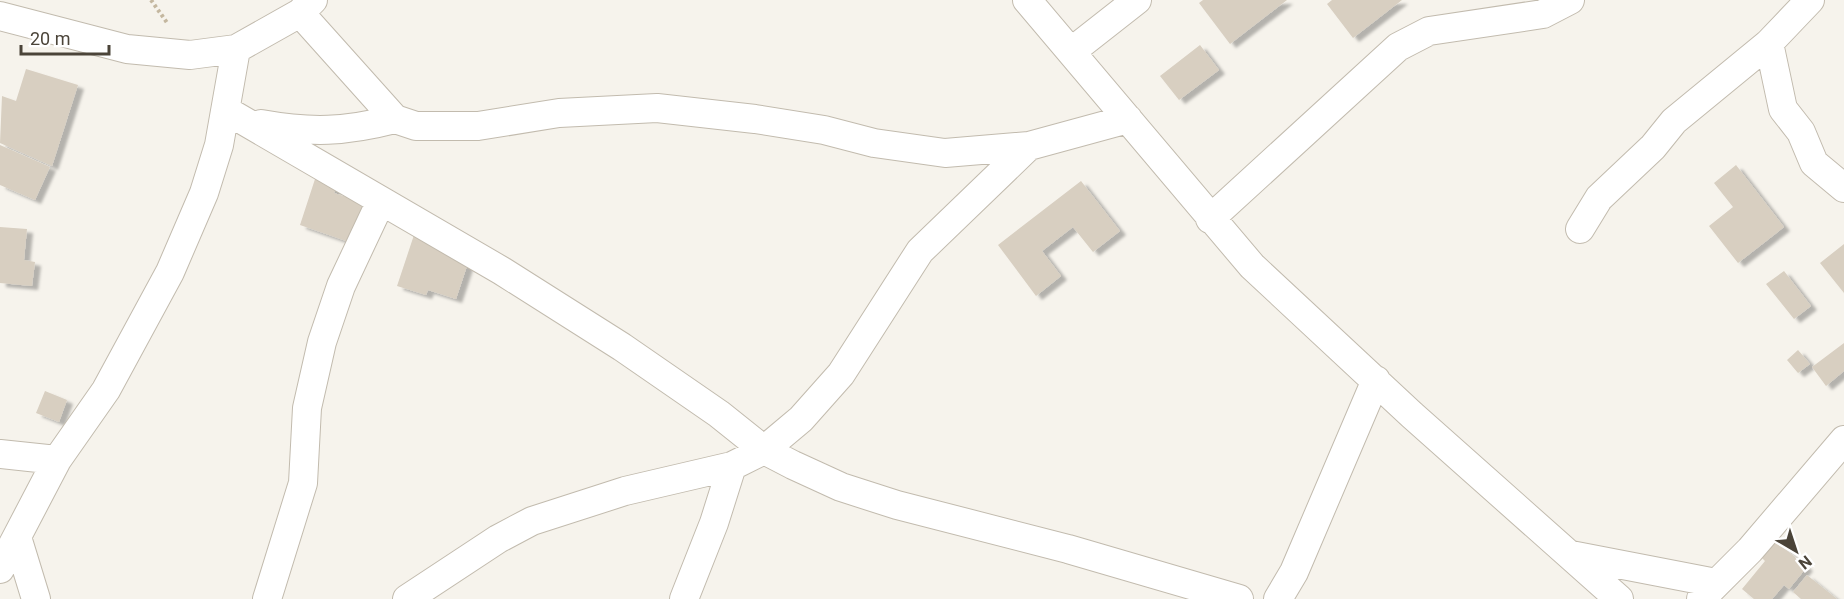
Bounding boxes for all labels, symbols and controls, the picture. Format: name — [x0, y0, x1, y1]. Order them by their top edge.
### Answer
scale bar — [21, 18, 110, 56]
text: 20 m — [30, 28, 70, 49]
north arrow — [1766, 521, 1826, 581]
text: N — [1795, 551, 1815, 573]

